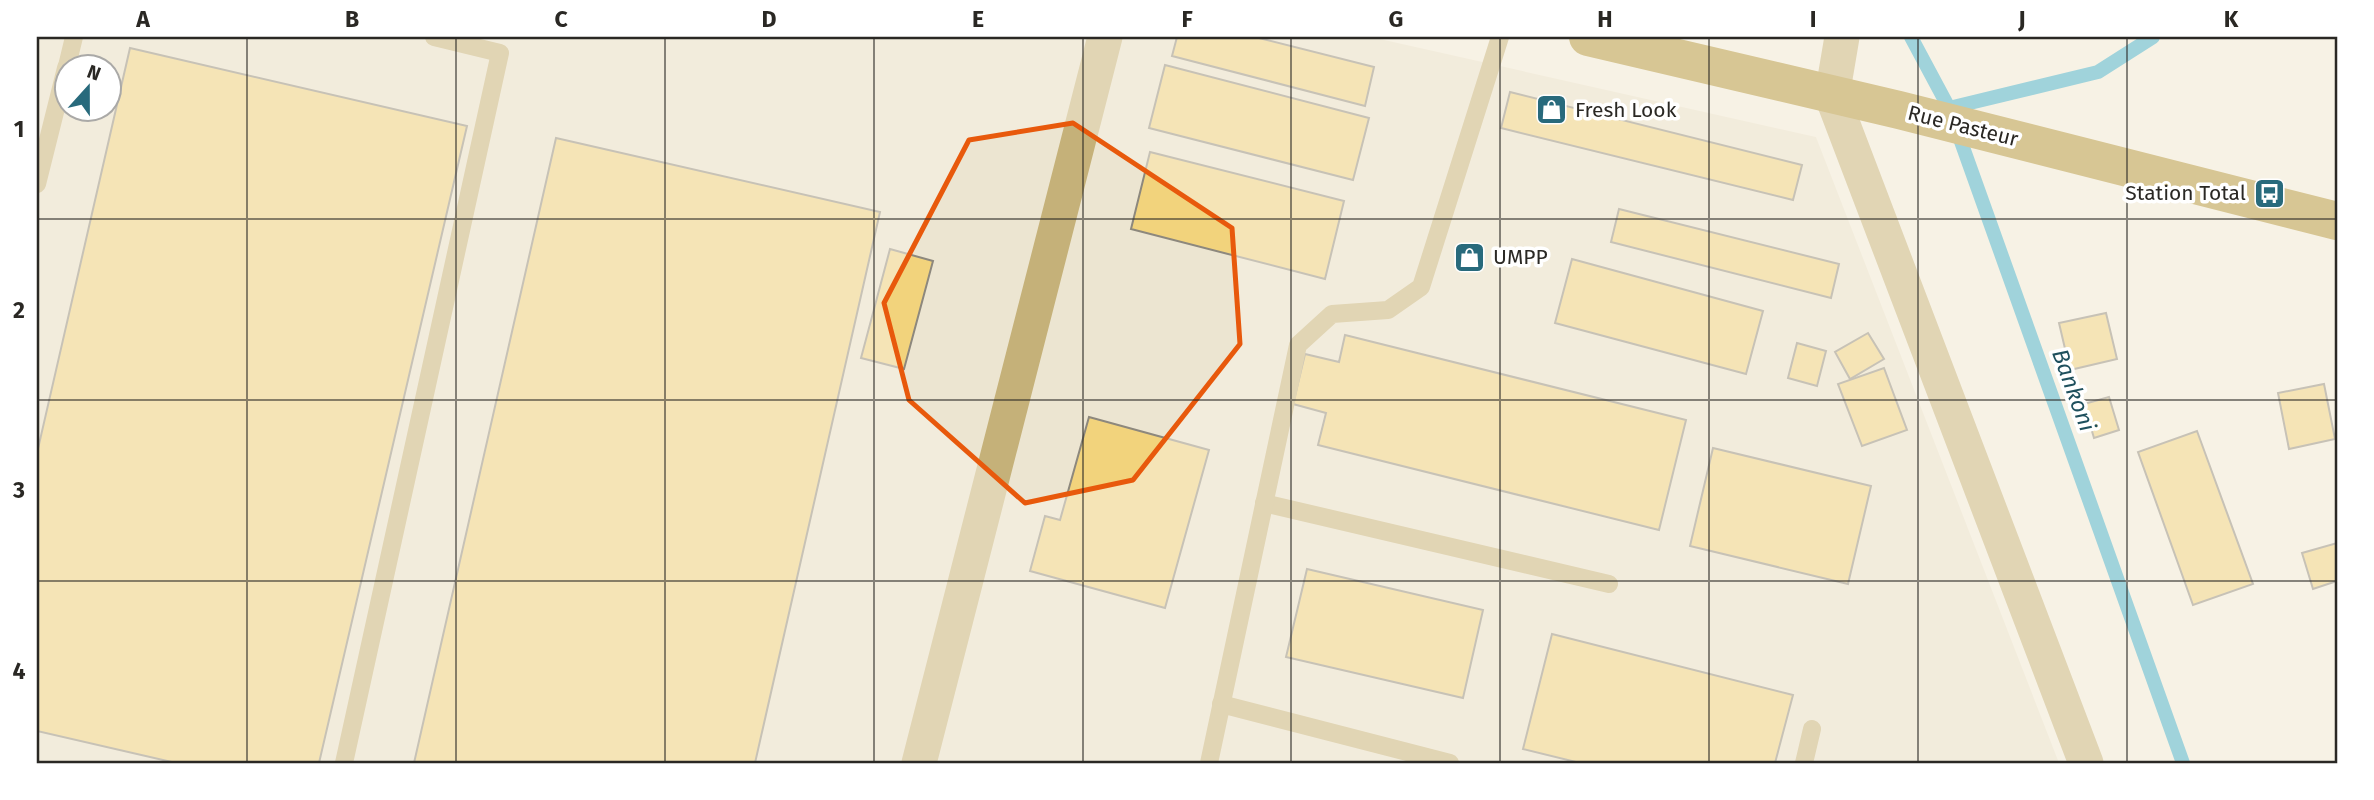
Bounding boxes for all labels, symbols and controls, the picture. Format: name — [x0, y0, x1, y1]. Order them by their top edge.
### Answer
text: A — [135, 5, 150, 33]
text: B — [345, 5, 359, 33]
text: C — [554, 5, 568, 33]
text: D — [762, 5, 777, 33]
text: E — [972, 5, 984, 33]
text: F — [1181, 5, 1193, 33]
text: G — [1389, 5, 1403, 33]
text: H — [1597, 5, 1613, 33]
text: I — [1810, 5, 1816, 33]
text: J — [2017, 5, 2026, 33]
text: K — [2224, 5, 2239, 33]
north arrow — [52, 52, 122, 122]
text: N — [84, 60, 104, 86]
shop icon: Fresh Look — [1535, 93, 1569, 127]
place label: Fresh Look — [1575, 97, 1677, 123]
street label: Rue Pasteur — [1905, 100, 2021, 152]
text: 1 — [14, 115, 24, 143]
bus stop icon: Station Total — [2252, 176, 2286, 210]
place label: Station Total — [2125, 180, 2246, 206]
shop icon: UMPP — [1453, 240, 1487, 274]
place label: UMPP — [1493, 244, 1548, 270]
text: 2 — [13, 296, 25, 324]
water label: Bankoni — [2046, 345, 2102, 436]
text: 3 — [12, 476, 25, 504]
text: 4 — [13, 657, 26, 685]

